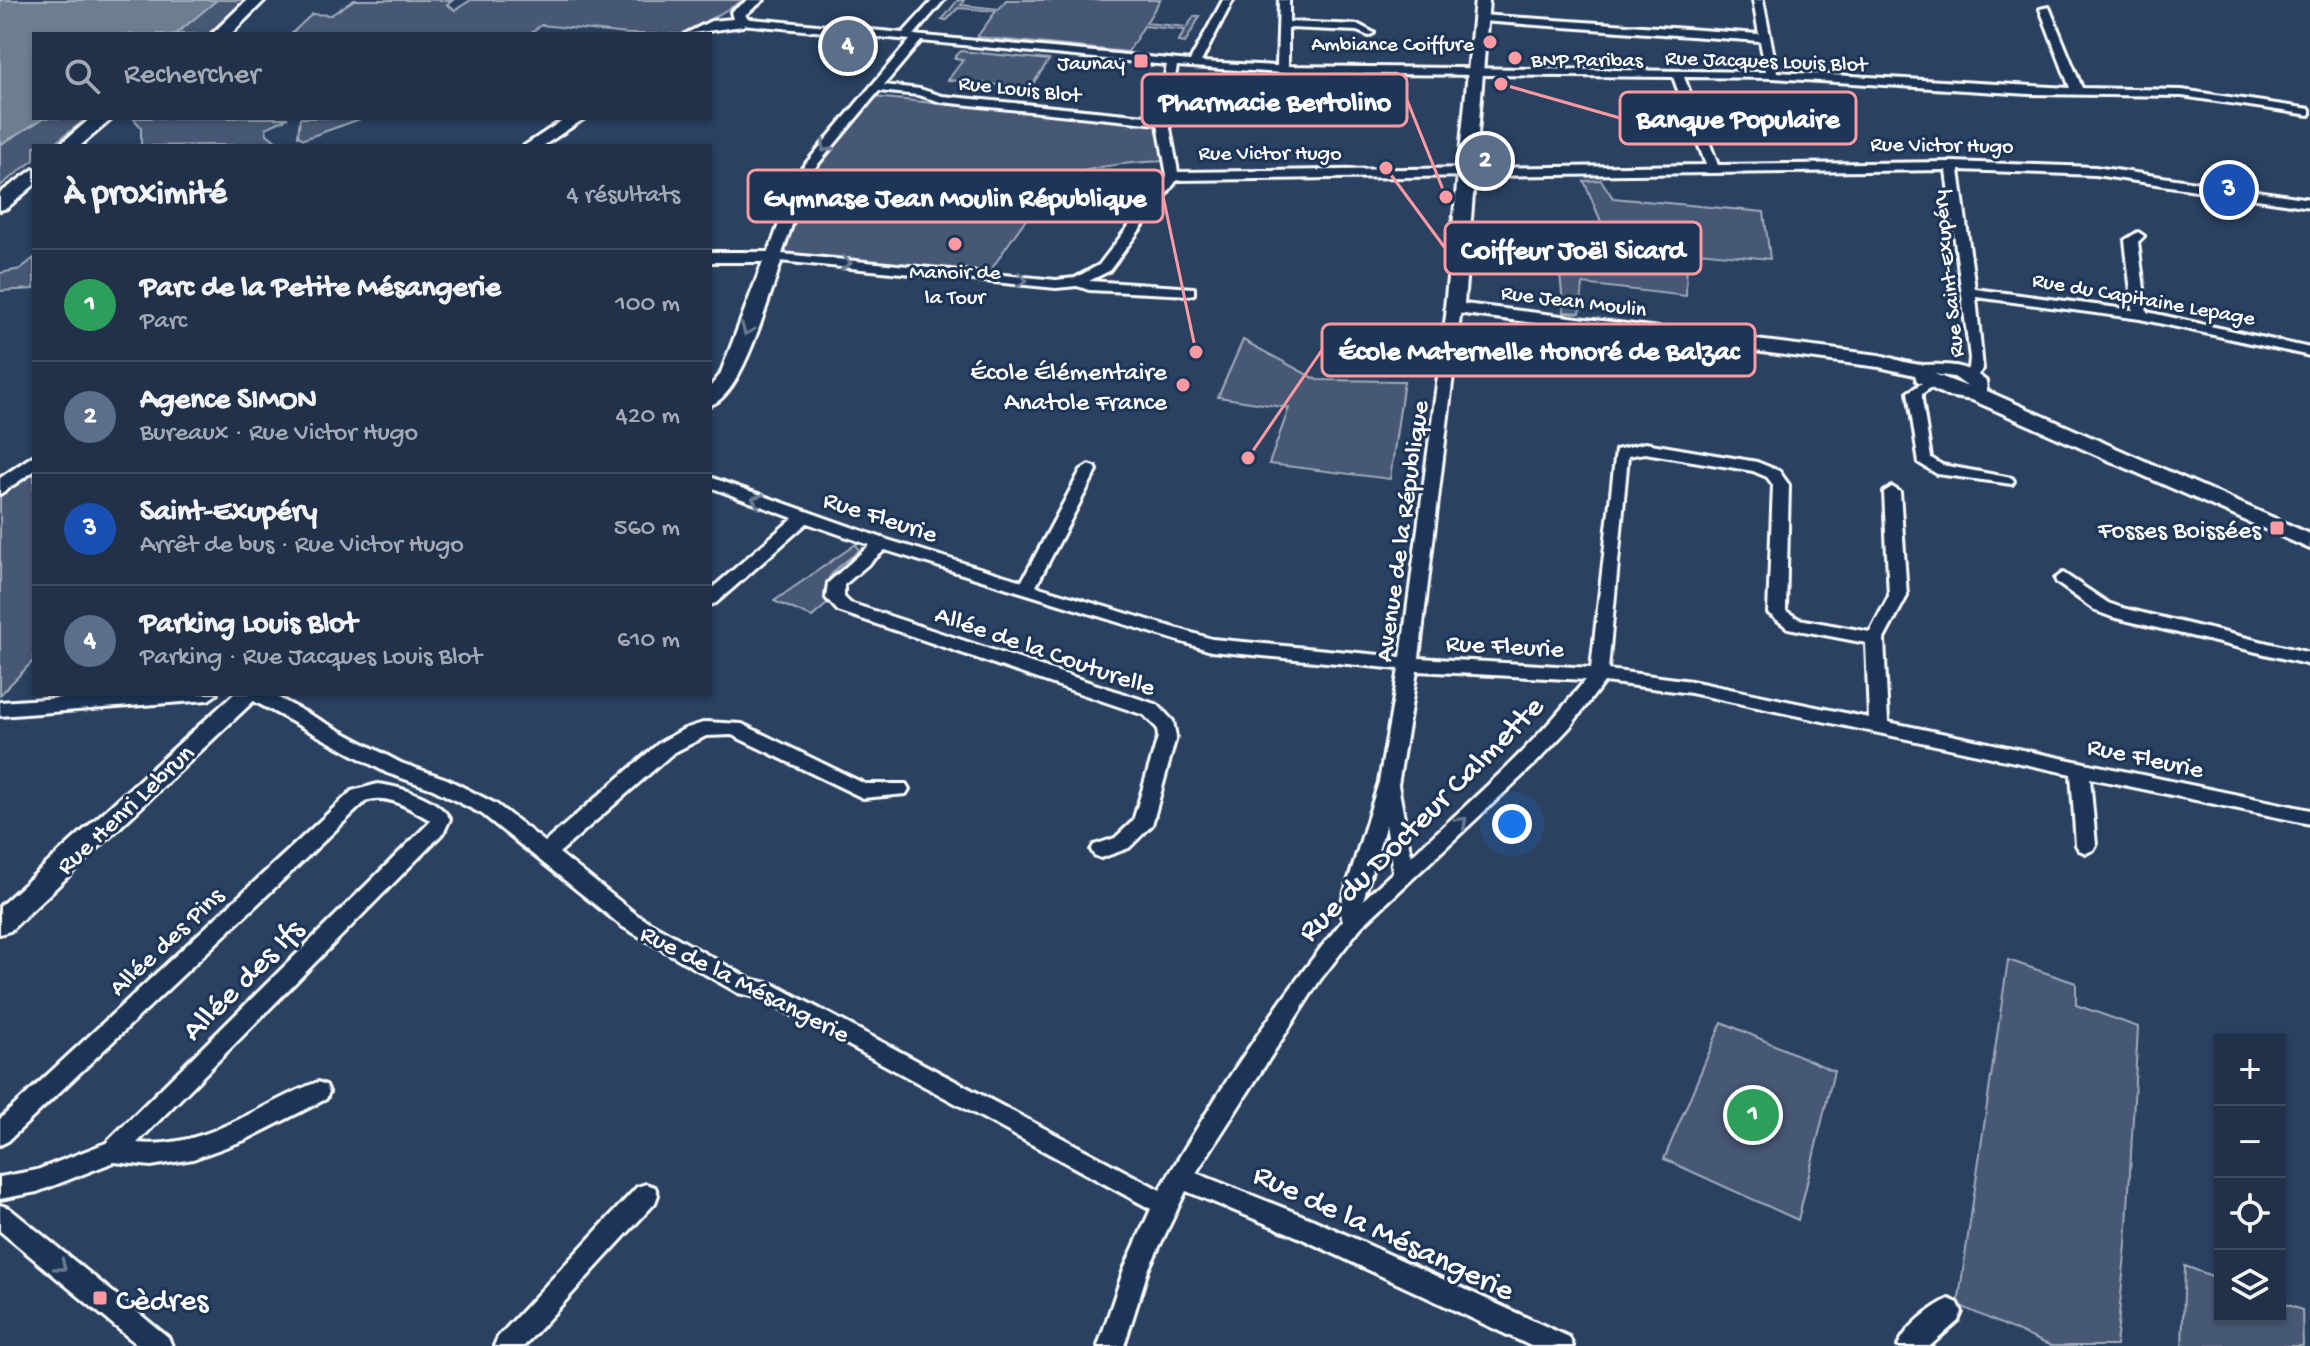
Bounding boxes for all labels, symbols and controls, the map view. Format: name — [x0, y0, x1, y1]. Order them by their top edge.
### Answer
pin: 4 — [822, 16, 874, 76]
search box — [32, 32, 712, 120]
place label: Ambiance Coiffure — [1311, 33, 1475, 59]
marker: Ambiance Coiffure — [1481, 33, 1499, 51]
street label: Rue Jacques Louis Blot — [1664, 46, 1869, 80]
marker: BNP Paribas — [1506, 49, 1524, 67]
place label: BNP Paribas — [1530, 49, 1644, 75]
place label: Jaunay — [1057, 52, 1125, 78]
marker: Jaunay — [1132, 52, 1150, 70]
icon: search — [60, 54, 104, 98]
text: Rechercher — [124, 59, 260, 94]
street label: Rue Louis Blot — [957, 72, 1084, 111]
callout: Pharmacie Bertolino — [1142, 74, 1407, 126]
text: Pharmacie Bertolino — [1157, 88, 1392, 121]
callout: Banque Populaire — [1620, 92, 1856, 144]
text: Banque Populaire — [1635, 105, 1841, 138]
pin: 2 — [1459, 131, 1511, 191]
street label: Rue Victor Hugo — [1870, 133, 2014, 161]
one-way arrow — [821, 138, 836, 152]
street label: Rue Victor Hugo — [1198, 142, 1342, 168]
pin: 3 — [2203, 160, 2255, 220]
callout: Gymnase Jean Moulin République — [748, 170, 1163, 222]
text: À proximité — [64, 176, 227, 216]
text: 4 résultats — [566, 181, 680, 212]
text: Gymnase Jean Moulin République — [764, 184, 1148, 217]
street label: Rue Saint-Exupéry — [1928, 188, 1972, 359]
callout: Coiffeur Joël Sicard — [1445, 222, 1701, 274]
marker: Manoir de la Tour — [946, 235, 964, 253]
text: Coiffeur Joël Sicard — [1461, 236, 1688, 269]
one-way arrow — [839, 255, 852, 272]
place label: Manoir de la Tour — [909, 261, 1001, 312]
street label: Rue du Capitaine Lepage — [2030, 269, 2257, 333]
text: Parc de la Petite Mésangerie — [140, 272, 501, 307]
one-way arrow — [1016, 272, 1029, 289]
street label: Rue Jean Moulin — [1499, 281, 1648, 325]
text: 1 — [85, 290, 95, 321]
text: 100 m — [615, 290, 680, 321]
text: Parc — [140, 307, 187, 338]
one-way arrow — [741, 322, 757, 336]
callout: École Maternelle Honoré de Balzac — [1322, 324, 1755, 376]
text: École Maternelle Honoré de Balzac — [1339, 337, 1741, 370]
place label: École Élémentaire Anatole France — [970, 359, 1168, 420]
marker: École Élémentaire Anatole France — [1174, 376, 1192, 394]
text: Agence SIMON — [140, 384, 317, 419]
street label: Avenue de la République — [1371, 398, 1438, 664]
text: 2 — [84, 402, 96, 433]
text: 420 m — [616, 402, 680, 433]
text: Bureaux · Rue Victor Hugo — [140, 419, 418, 450]
street label: Rue Fleurie — [819, 486, 941, 552]
one-way arrow — [751, 493, 765, 510]
text: Saint-Exupéry — [140, 496, 317, 531]
text: 3 — [83, 514, 97, 545]
text: 560 m — [614, 514, 680, 545]
place label: Fosses Boissées — [2097, 517, 2262, 548]
marker: Fosses Boissées — [2268, 519, 2286, 537]
text: Arrêt de bus · Rue Victor Hugo — [140, 531, 464, 562]
street label: Allée de la Couturelle — [930, 601, 1159, 706]
text: Parking Louis Blot — [140, 608, 357, 643]
text: 4 — [84, 626, 96, 657]
text: 610 m — [617, 626, 680, 657]
street label: Rue Fleurie — [1445, 630, 1565, 667]
text: Parking · Rue Jacques Louis Blot — [140, 643, 482, 674]
street label: Rue du Docteur Calmette — [1291, 689, 1554, 952]
street label: Rue Fleurie — [2084, 733, 2207, 788]
street label: Rue Henri Lebrun — [52, 739, 203, 883]
your location — [1492, 804, 1532, 844]
one-way arrow — [1453, 818, 1468, 832]
street label: Allée des Pins — [104, 881, 233, 1004]
street label: Allée des Ifs — [175, 912, 315, 1051]
street label: Rue de la Mésangerie — [634, 920, 854, 1052]
map controls — [2214, 1034, 2286, 1322]
button: + — [2214, 1034, 2286, 1106]
pin: 1 — [1727, 1085, 1779, 1145]
button: − — [2214, 1106, 2286, 1178]
street label: Rue de la Mésangerie — [1246, 1157, 1520, 1312]
button: locate — [2214, 1178, 2286, 1250]
button: layers — [2214, 1250, 2286, 1322]
one-way arrow — [51, 1256, 66, 1270]
place label: Cèdres — [116, 1284, 209, 1322]
marker: Cèdres — [91, 1289, 109, 1307]

